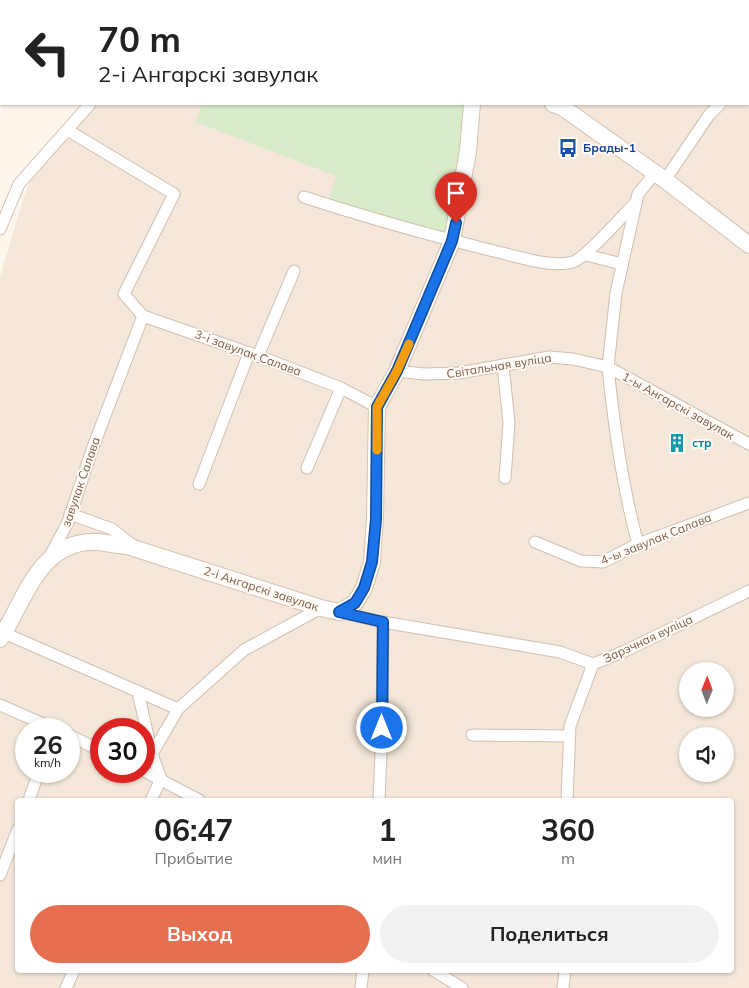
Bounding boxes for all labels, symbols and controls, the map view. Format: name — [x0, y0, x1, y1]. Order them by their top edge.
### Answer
text: 70 m — [98, 17, 181, 61]
icon: left — [15, 20, 80, 85]
text: 2-і Ангарскі завулак — [98, 60, 318, 88]
bus stop icon: Брады-1 — [557, 137, 579, 159]
place label: Брады-1 — [583, 140, 636, 155]
pin — [435, 172, 477, 223]
icon: arrive — [442, 179, 470, 207]
street label: 3-і завулак Салава — [193, 326, 304, 379]
street label: Світальная вуліца — [445, 350, 552, 381]
street label: 1-ы Ангарскі завулак — [619, 368, 737, 443]
building icon: стр — [666, 432, 688, 454]
street label: завулак Салава — [58, 435, 103, 529]
place label: стр — [692, 435, 712, 450]
street label: 4-ы завулак Салава — [598, 509, 714, 568]
street label: 2-і Ангарскі завулак — [202, 563, 321, 614]
street label: Зарэчная вуліца — [601, 611, 695, 666]
north arrow — [679, 662, 734, 718]
map controls — [679, 662, 734, 782]
position arrow — [355, 701, 407, 753]
speed limit sign: 30 — [90, 718, 155, 783]
button: sound — [679, 727, 734, 782]
text: 26 — [32, 729, 63, 760]
text: km/h — [34, 755, 61, 770]
text: 06:47 — [154, 811, 233, 849]
text: 1 — [378, 811, 396, 849]
text: 360 — [541, 811, 595, 849]
text: Прибытие — [154, 848, 233, 868]
text: мин — [372, 848, 402, 868]
text: m — [561, 848, 575, 868]
button: Выход — [30, 905, 370, 963]
button: Поделиться — [380, 905, 719, 963]

